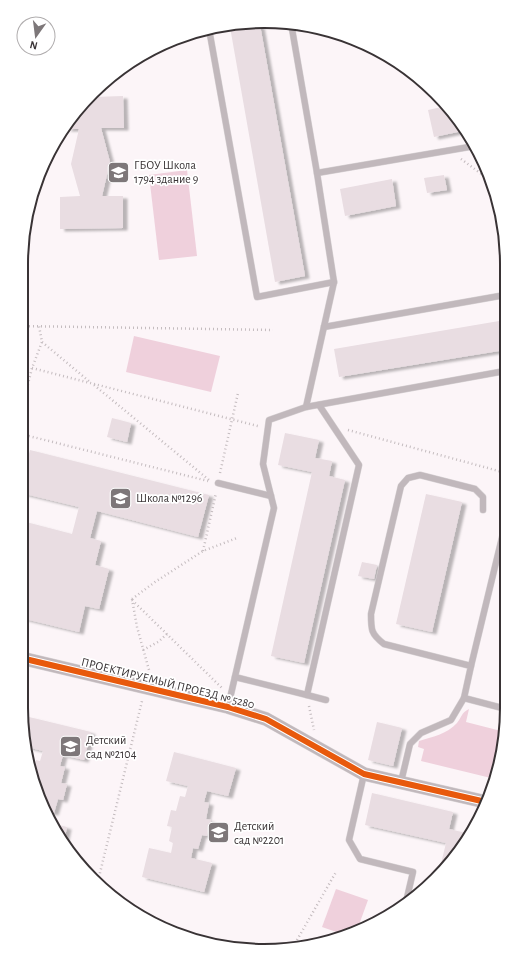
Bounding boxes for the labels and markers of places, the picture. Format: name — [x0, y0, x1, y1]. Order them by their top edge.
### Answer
school or university icon: ГБОУ Школа 1794 здание 9 — [105, 159, 131, 185]
place label: ГБОУ Школа 1794 здание 9 — [134, 159, 199, 185]
school or university icon: Школа №1296 — [107, 485, 133, 511]
place label: Школа №1296 — [136, 492, 203, 504]
school or university icon: Детский сад №2104 — [57, 734, 83, 760]
place label: Детский сад №2104 — [86, 734, 137, 760]
school or university icon: Детский сад №2201 — [206, 820, 232, 846]
place label: Детский сад №2201 — [234, 820, 284, 846]

